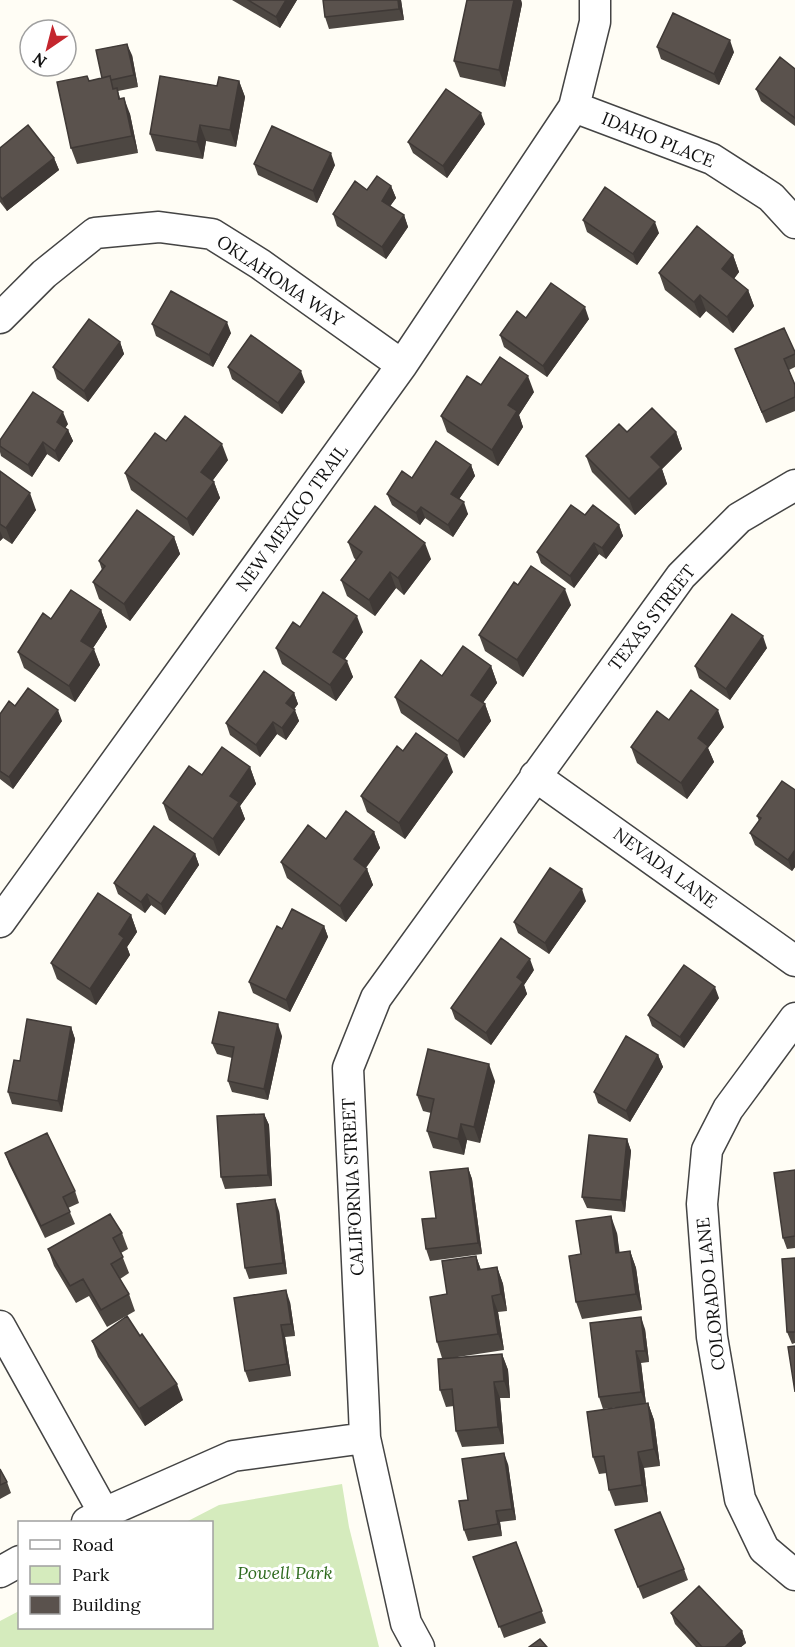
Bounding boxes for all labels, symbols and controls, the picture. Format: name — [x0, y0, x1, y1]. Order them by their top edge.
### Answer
north arrow — [18, 18, 78, 78]
text: N — [29, 49, 50, 72]
street label: IDAHO PLACE — [598, 106, 718, 173]
street label: OKLAHOMA WAY — [212, 230, 349, 332]
street label: NEW MEXICO TRAIL — [231, 439, 353, 596]
street label: TEXAS STREET — [603, 560, 700, 675]
street label: NEVADA LANE — [609, 822, 722, 913]
street label: CALIFORNIA STREET — [336, 1097, 369, 1276]
street label: COLORADO LANE — [691, 1216, 730, 1372]
legend — [18, 1521, 213, 1629]
text: Road — [72, 1533, 114, 1556]
park label: Powell Park — [237, 1561, 333, 1584]
text: Park — [72, 1563, 110, 1586]
text: Building — [72, 1593, 142, 1616]

